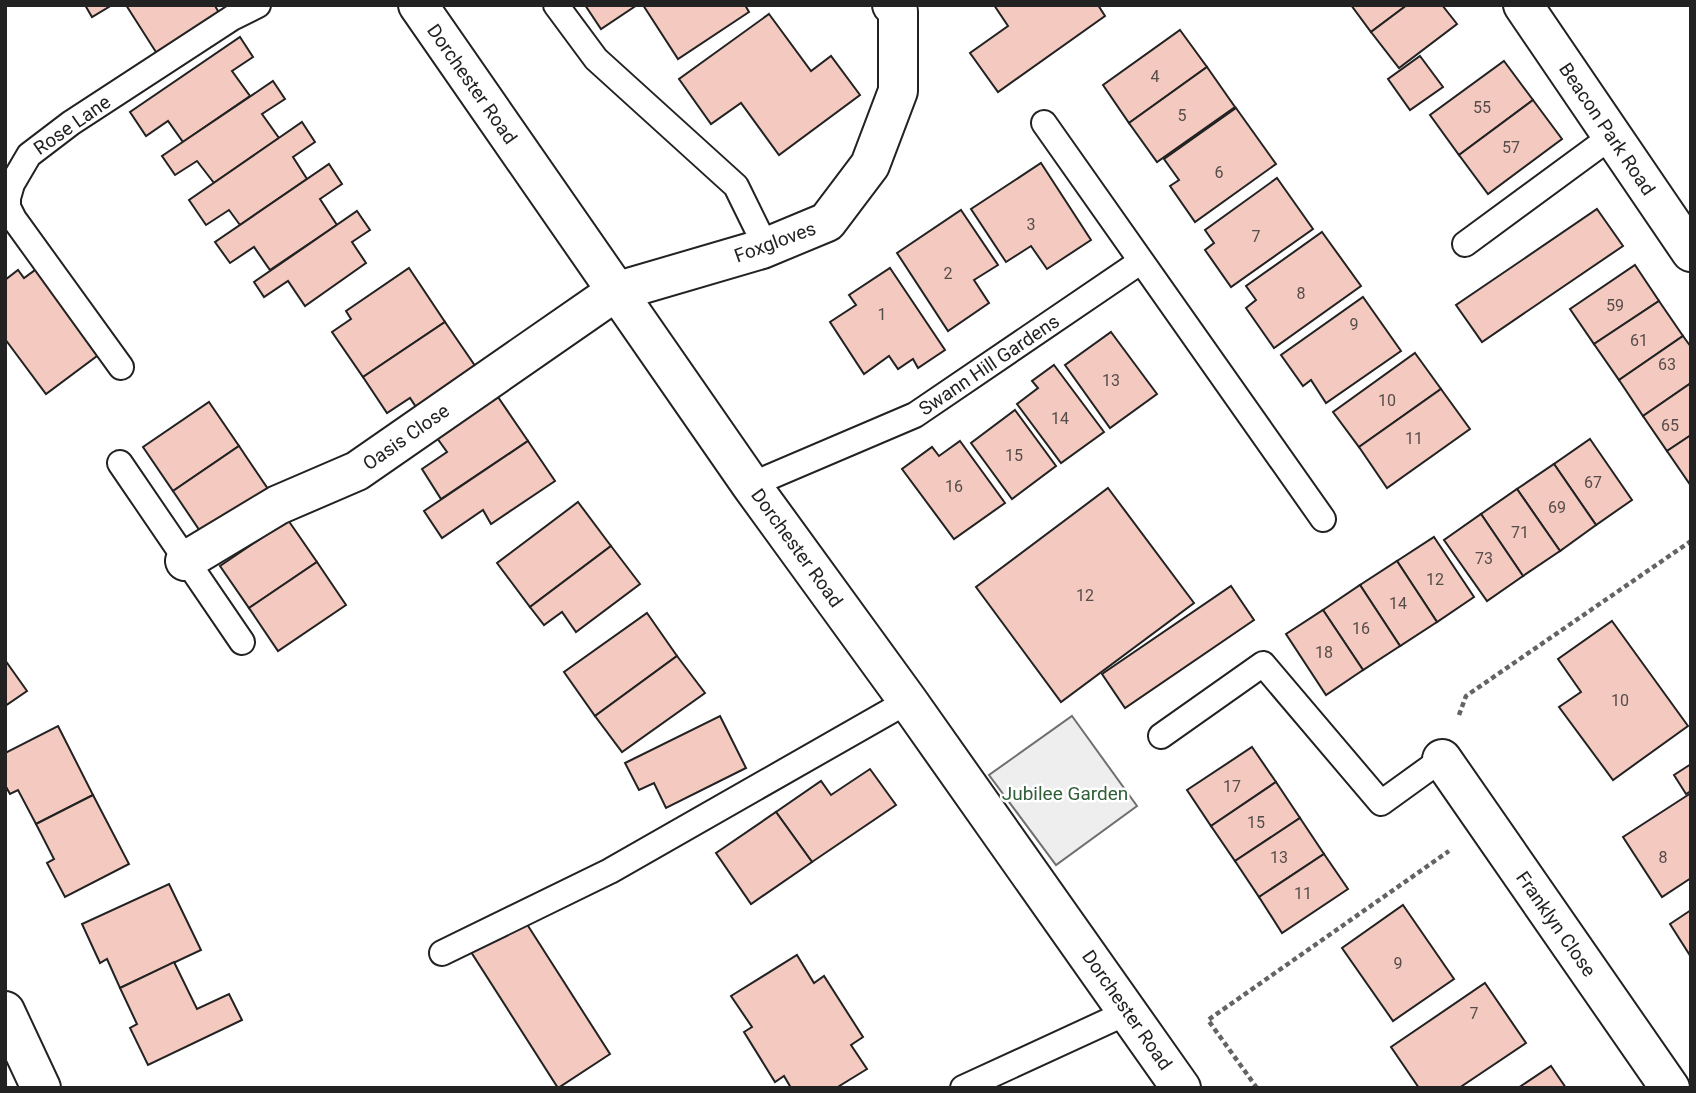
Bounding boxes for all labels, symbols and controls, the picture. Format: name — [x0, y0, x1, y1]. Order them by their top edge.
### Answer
street label: Dorchester Road — [422, 20, 522, 148]
street label: Beacon Park Road — [1554, 58, 1660, 200]
house number: 4 — [1151, 67, 1160, 86]
street label: Rose Lane — [29, 90, 115, 160]
house number: 55 — [1473, 98, 1491, 117]
house number: 5 — [1178, 106, 1187, 125]
house number: 57 — [1502, 138, 1520, 157]
house number: 6 — [1215, 163, 1224, 182]
house number: 3 — [1027, 215, 1036, 234]
street label: Foxgloves — [731, 217, 819, 267]
house number: 7 — [1252, 227, 1261, 246]
house number: 2 — [944, 264, 953, 283]
house number: 8 — [1297, 284, 1306, 303]
house number: 59 — [1606, 296, 1624, 315]
house number: 1 — [878, 305, 887, 324]
street label: Swann Hill Gardens — [914, 310, 1064, 420]
house number: 9 — [1350, 315, 1359, 334]
house number: 61 — [1630, 331, 1648, 350]
house number: 63 — [1658, 355, 1676, 374]
house number: 13 — [1102, 371, 1120, 390]
house number: 10 — [1378, 391, 1396, 410]
street label: Oasis Close — [358, 399, 454, 475]
house number: 14 — [1051, 409, 1069, 428]
house number: 65 — [1661, 416, 1679, 435]
house number: 11 — [1405, 429, 1423, 448]
house number: 15 — [1005, 446, 1023, 465]
house number: 67 — [1584, 473, 1602, 492]
house number: 16 — [945, 477, 963, 496]
street label: Dorchester Road — [746, 484, 848, 612]
house number: 69 — [1548, 498, 1566, 517]
house number: 71 — [1511, 523, 1529, 542]
house number: 73 — [1475, 549, 1493, 568]
house number: 12 — [1426, 570, 1444, 589]
house number: 12 — [1076, 586, 1094, 605]
house number: 14 — [1389, 594, 1407, 613]
house number: 16 — [1352, 619, 1370, 638]
house number: 18 — [1315, 643, 1333, 662]
house number: 10 — [1611, 691, 1629, 710]
house number: 17 — [1223, 777, 1241, 796]
park label: Jubilee Garden — [1002, 782, 1128, 805]
house number: 15 — [1247, 813, 1265, 832]
house number: 13 — [1270, 848, 1288, 867]
house number: 8 — [1659, 848, 1668, 867]
street label: Franklyn Close — [1511, 867, 1601, 981]
house number: 11 — [1294, 884, 1312, 903]
street label: Dorchester Road — [1077, 946, 1177, 1074]
house number: 9 — [1394, 954, 1403, 973]
house number: 7 — [1470, 1004, 1479, 1023]

